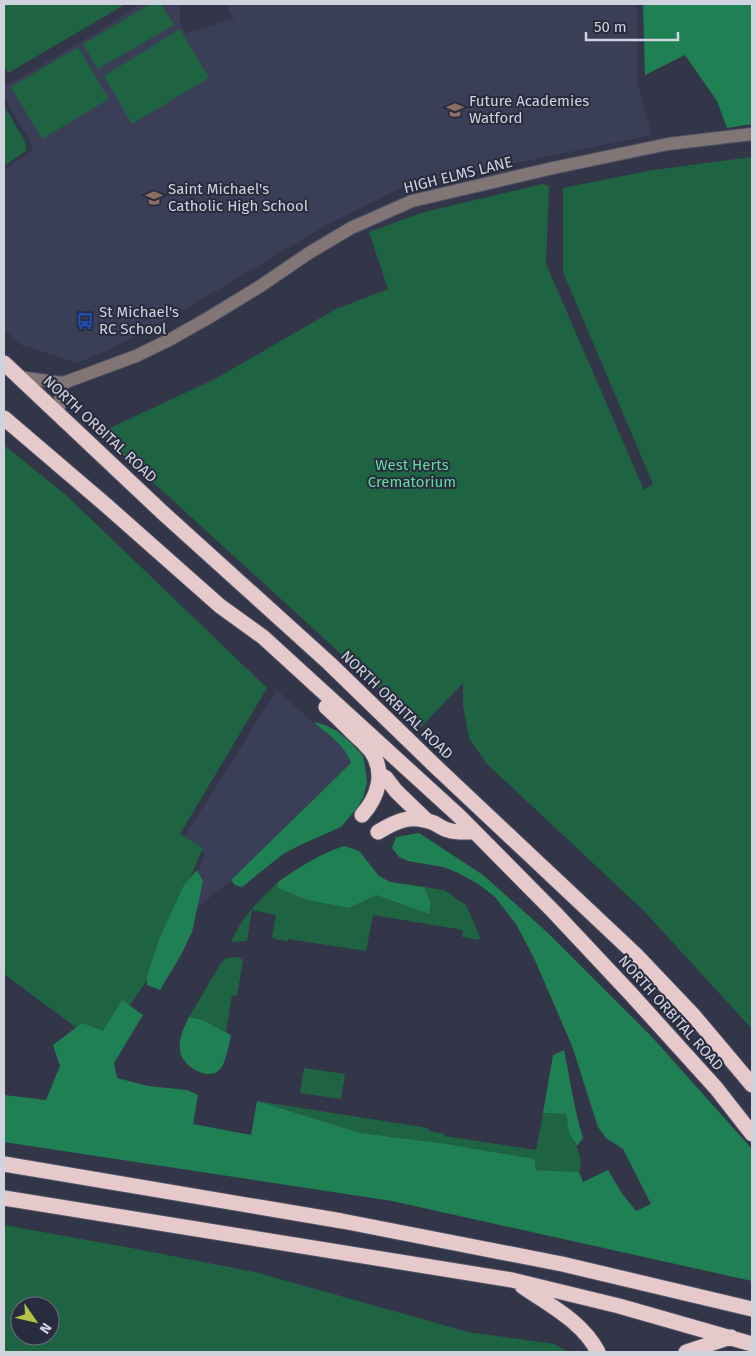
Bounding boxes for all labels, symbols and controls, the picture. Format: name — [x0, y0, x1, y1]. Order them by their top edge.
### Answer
scale bar — [586, 10, 678, 42]
text: 50 m — [594, 18, 627, 36]
place label: Future Academies Watford — [469, 92, 589, 127]
school or university icon: Future Academies Watford — [445, 100, 465, 120]
street label: HIGH ELMS LANE — [402, 153, 514, 197]
place label: Saint Michael's Catholic High School — [168, 180, 309, 215]
school or university icon: Saint Michael's Catholic High School — [144, 188, 164, 208]
place label: St Michael's RC School — [99, 303, 179, 338]
bus stop icon: St Michael's RC School — [75, 311, 95, 331]
street label: NORTH ORBITAL ROAD — [39, 372, 161, 486]
park label: West Herts Crematorium — [368, 456, 456, 491]
street label: NORTH ORBITAL ROAD — [337, 647, 457, 763]
street label: NORTH ORBITAL ROAD — [615, 952, 727, 1074]
north arrow — [10, 1296, 60, 1346]
text: N — [36, 1319, 55, 1337]

